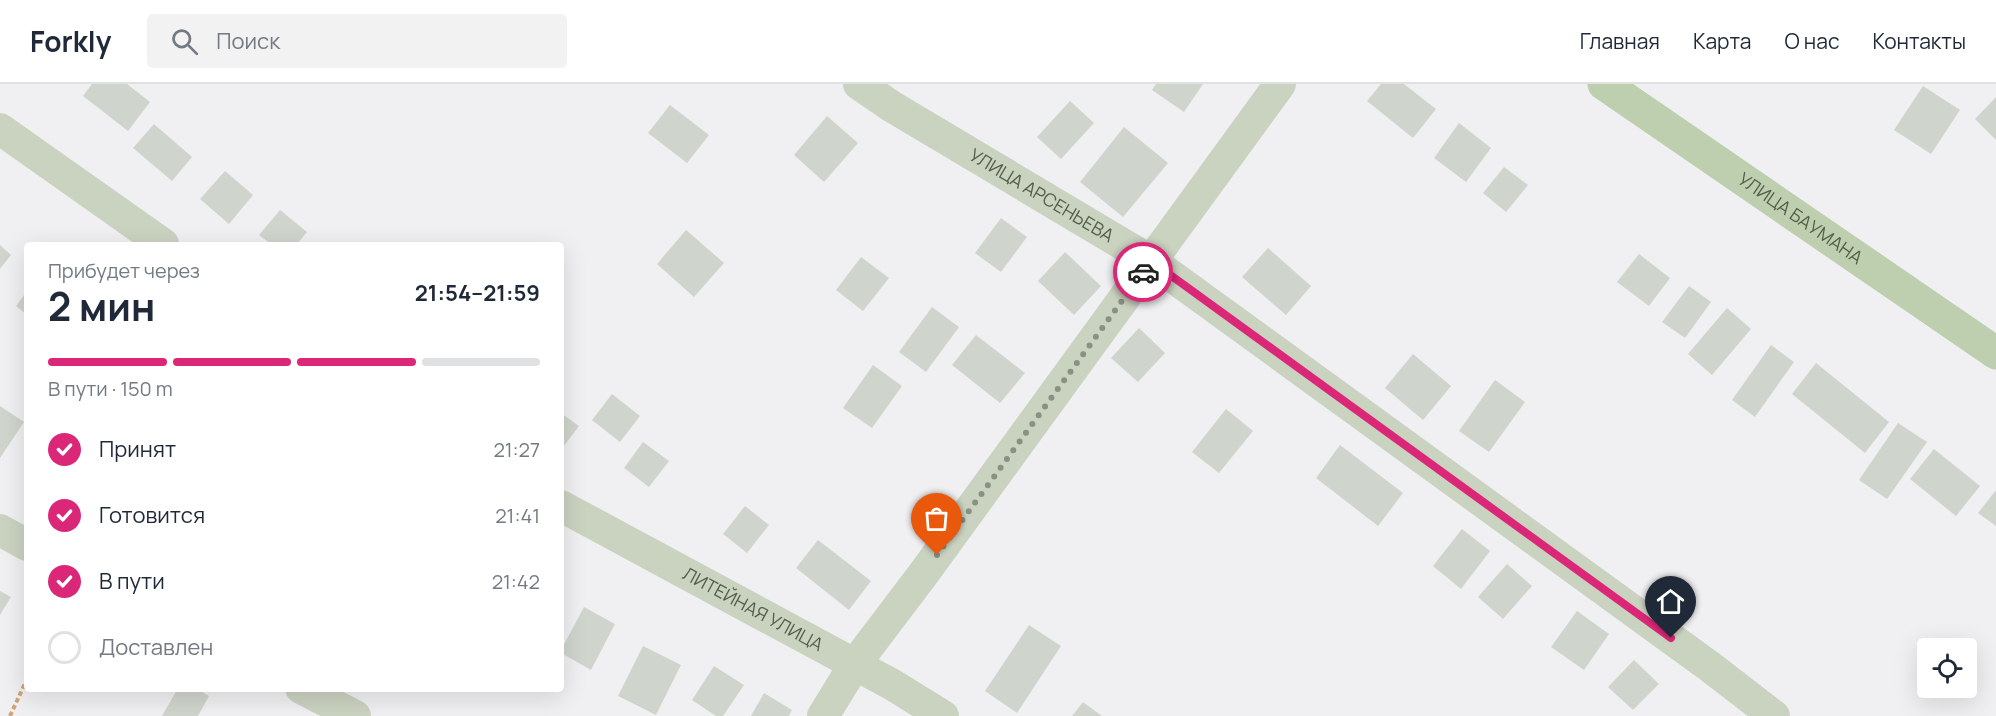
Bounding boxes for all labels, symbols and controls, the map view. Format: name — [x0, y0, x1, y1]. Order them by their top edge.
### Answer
search box — [147, 14, 567, 68]
text: Forkly — [30, 22, 111, 60]
icon: search — [168, 25, 201, 58]
text: Поиск — [216, 26, 280, 56]
text: Главная — [1580, 27, 1660, 55]
text: Карта — [1693, 27, 1751, 55]
text: О нас — [1784, 27, 1840, 55]
text: Контакты — [1873, 27, 1966, 55]
street label: УЛИЦА АРСЕНЬЕВА — [965, 142, 1119, 248]
street label: УЛИЦА БАУМАНА — [1734, 167, 1868, 269]
courier — [1113, 242, 1173, 302]
icon: car — [1127, 256, 1160, 289]
text: Прибудет через — [48, 257, 200, 284]
text: 21:54–21:59 — [415, 278, 540, 308]
text: 2 мин — [48, 279, 155, 333]
text: В пути · 150 m — [48, 375, 173, 402]
icon: check — [48, 433, 81, 466]
text: Принят — [99, 434, 176, 464]
text: 21:27 — [493, 436, 540, 463]
pin — [911, 493, 962, 555]
icon: check — [48, 499, 81, 532]
text: Готовится — [99, 500, 205, 530]
text: 21:41 — [495, 502, 540, 529]
icon: bag — [920, 502, 953, 535]
street label: ЛИТЕЙНАЯ УЛИЦА — [679, 561, 828, 656]
icon: check — [48, 565, 81, 598]
text: В пути — [99, 566, 165, 596]
text: 21:42 — [492, 568, 540, 595]
pin — [1645, 576, 1696, 638]
icon: home — [1654, 585, 1687, 618]
text: Доставлен — [99, 632, 213, 662]
map controls — [1917, 638, 1977, 698]
button: locate — [1917, 638, 1977, 698]

